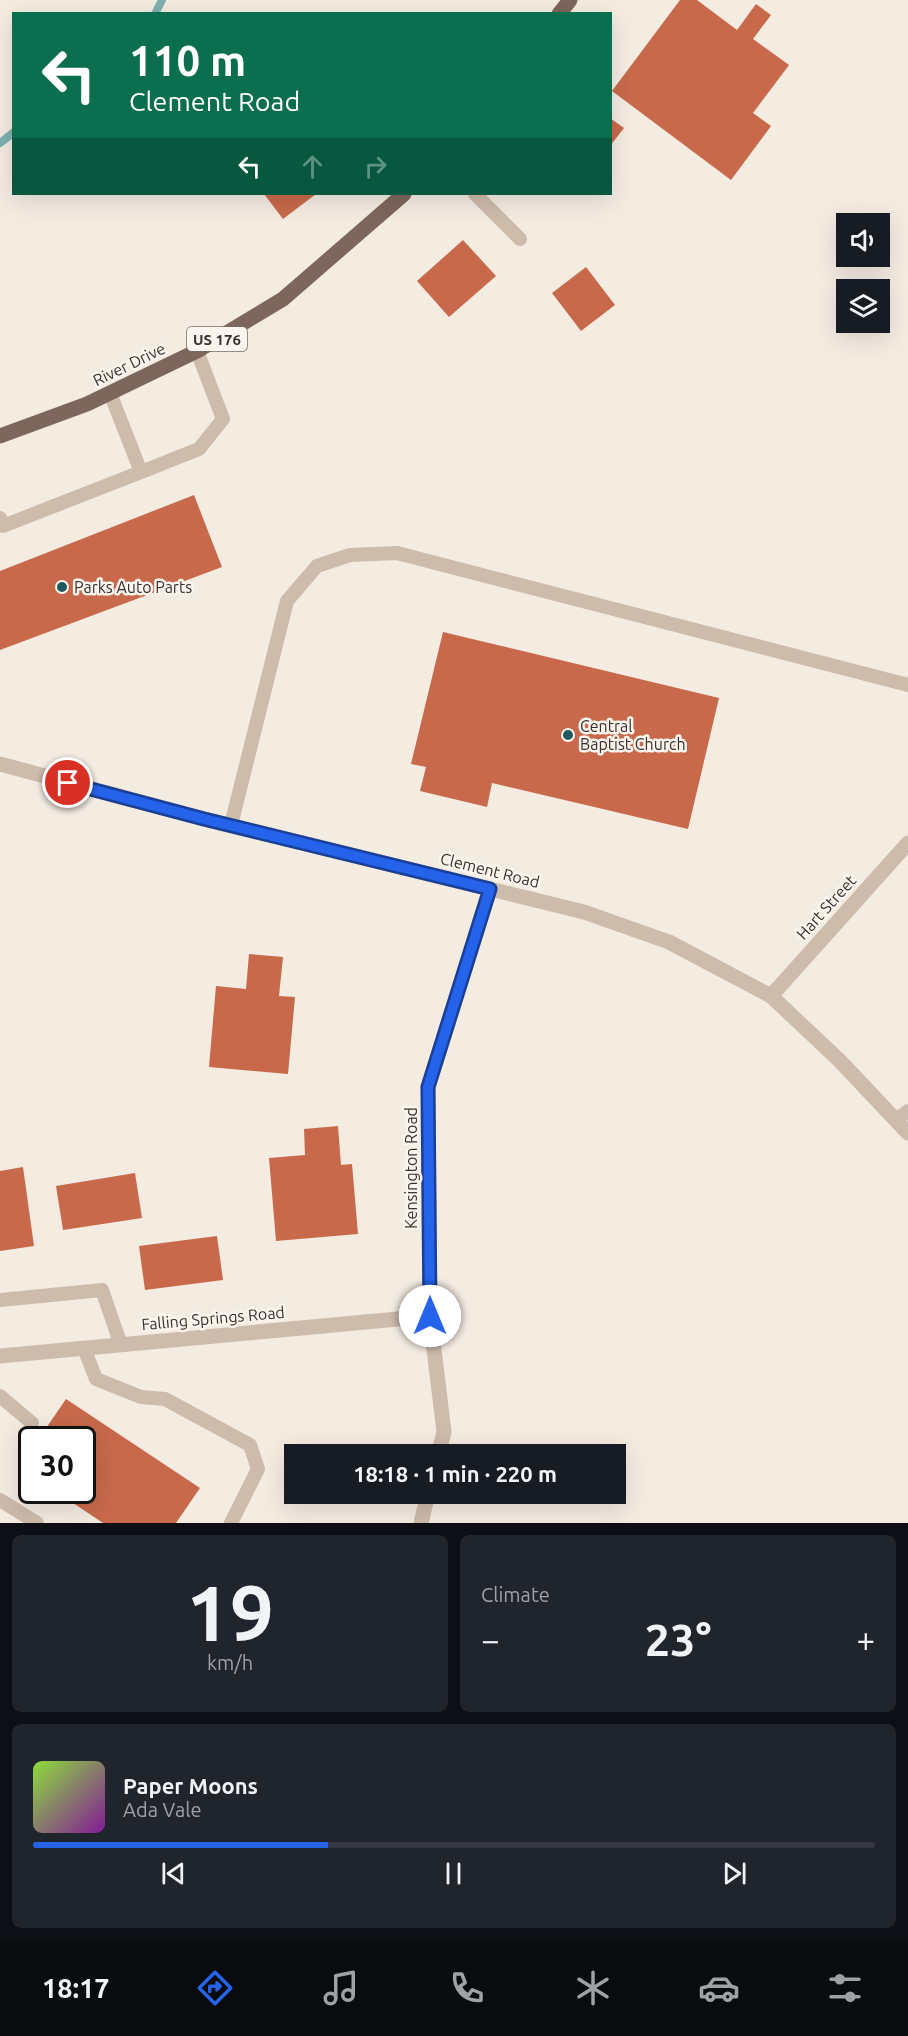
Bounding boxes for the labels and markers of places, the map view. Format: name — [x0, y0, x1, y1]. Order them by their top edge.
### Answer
place label: Parks Auto Parts — [74, 578, 192, 596]
marker: Parks Auto Parts — [55, 580, 69, 594]
place label: Central Baptist Church — [580, 717, 686, 753]
marker: Central Baptist Church — [561, 728, 575, 742]
pin — [42, 757, 93, 808]

